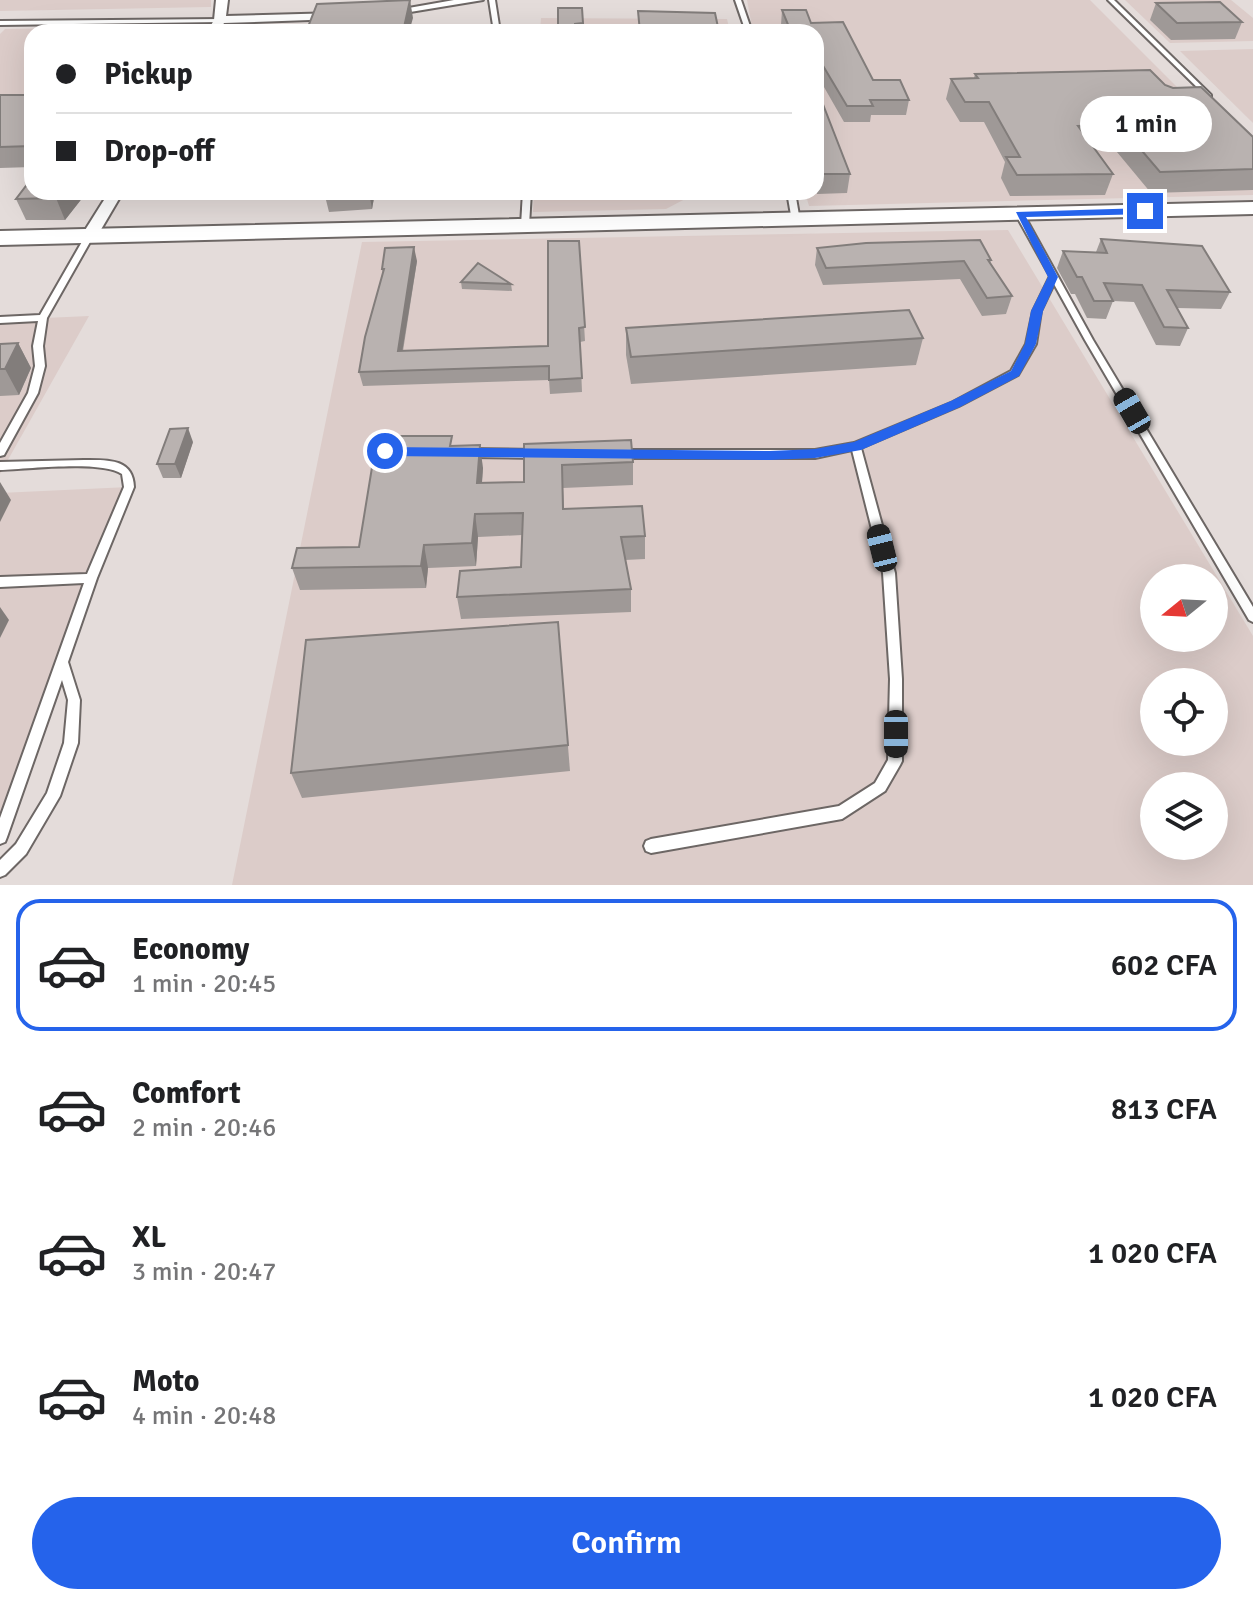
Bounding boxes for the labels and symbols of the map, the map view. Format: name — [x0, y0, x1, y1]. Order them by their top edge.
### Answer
callout: 1 min — [1079, 95, 1211, 151]
route end — [1127, 193, 1163, 229]
car — [1110, 384, 1154, 438]
route start — [367, 433, 403, 469]
car — [865, 522, 899, 574]
north arrow — [1140, 564, 1228, 652]
car — [884, 710, 908, 758]

